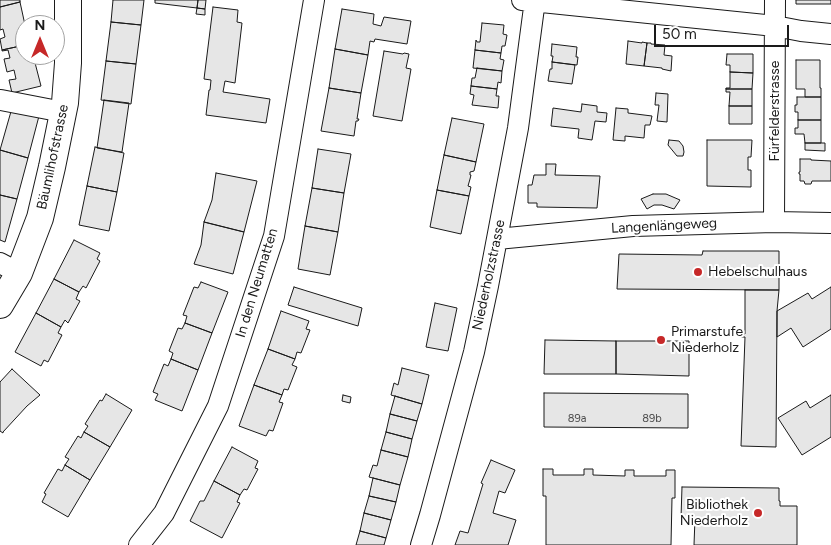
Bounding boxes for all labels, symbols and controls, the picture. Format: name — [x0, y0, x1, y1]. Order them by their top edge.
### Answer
north arrow — [15, 15, 65, 65]
scale bar — [656, 15, 791, 47]
text: N — [35, 17, 45, 34]
text: 50 m — [662, 25, 697, 43]
street label: Fürfelderstrasse — [767, 61, 783, 161]
street label: Bäumlihofstrasse — [34, 103, 72, 211]
street label: Langenlängeweg — [610, 215, 718, 237]
street label: Niederholzstrasse — [469, 218, 509, 332]
street label: In den Neumatten — [232, 226, 282, 340]
place label: Hebelschulhaus — [708, 264, 807, 280]
marker: Hebelschulhaus — [692, 266, 704, 278]
place label: Primarstufe Niederholz — [671, 324, 743, 357]
marker: Primarstufe Niederholz — [655, 334, 667, 346]
house number: 89a — [568, 412, 586, 426]
house number: 89b — [642, 412, 662, 426]
place label: Bibliothek Niederholz — [680, 497, 748, 530]
marker: Bibliothek Niederholz — [752, 507, 764, 519]

